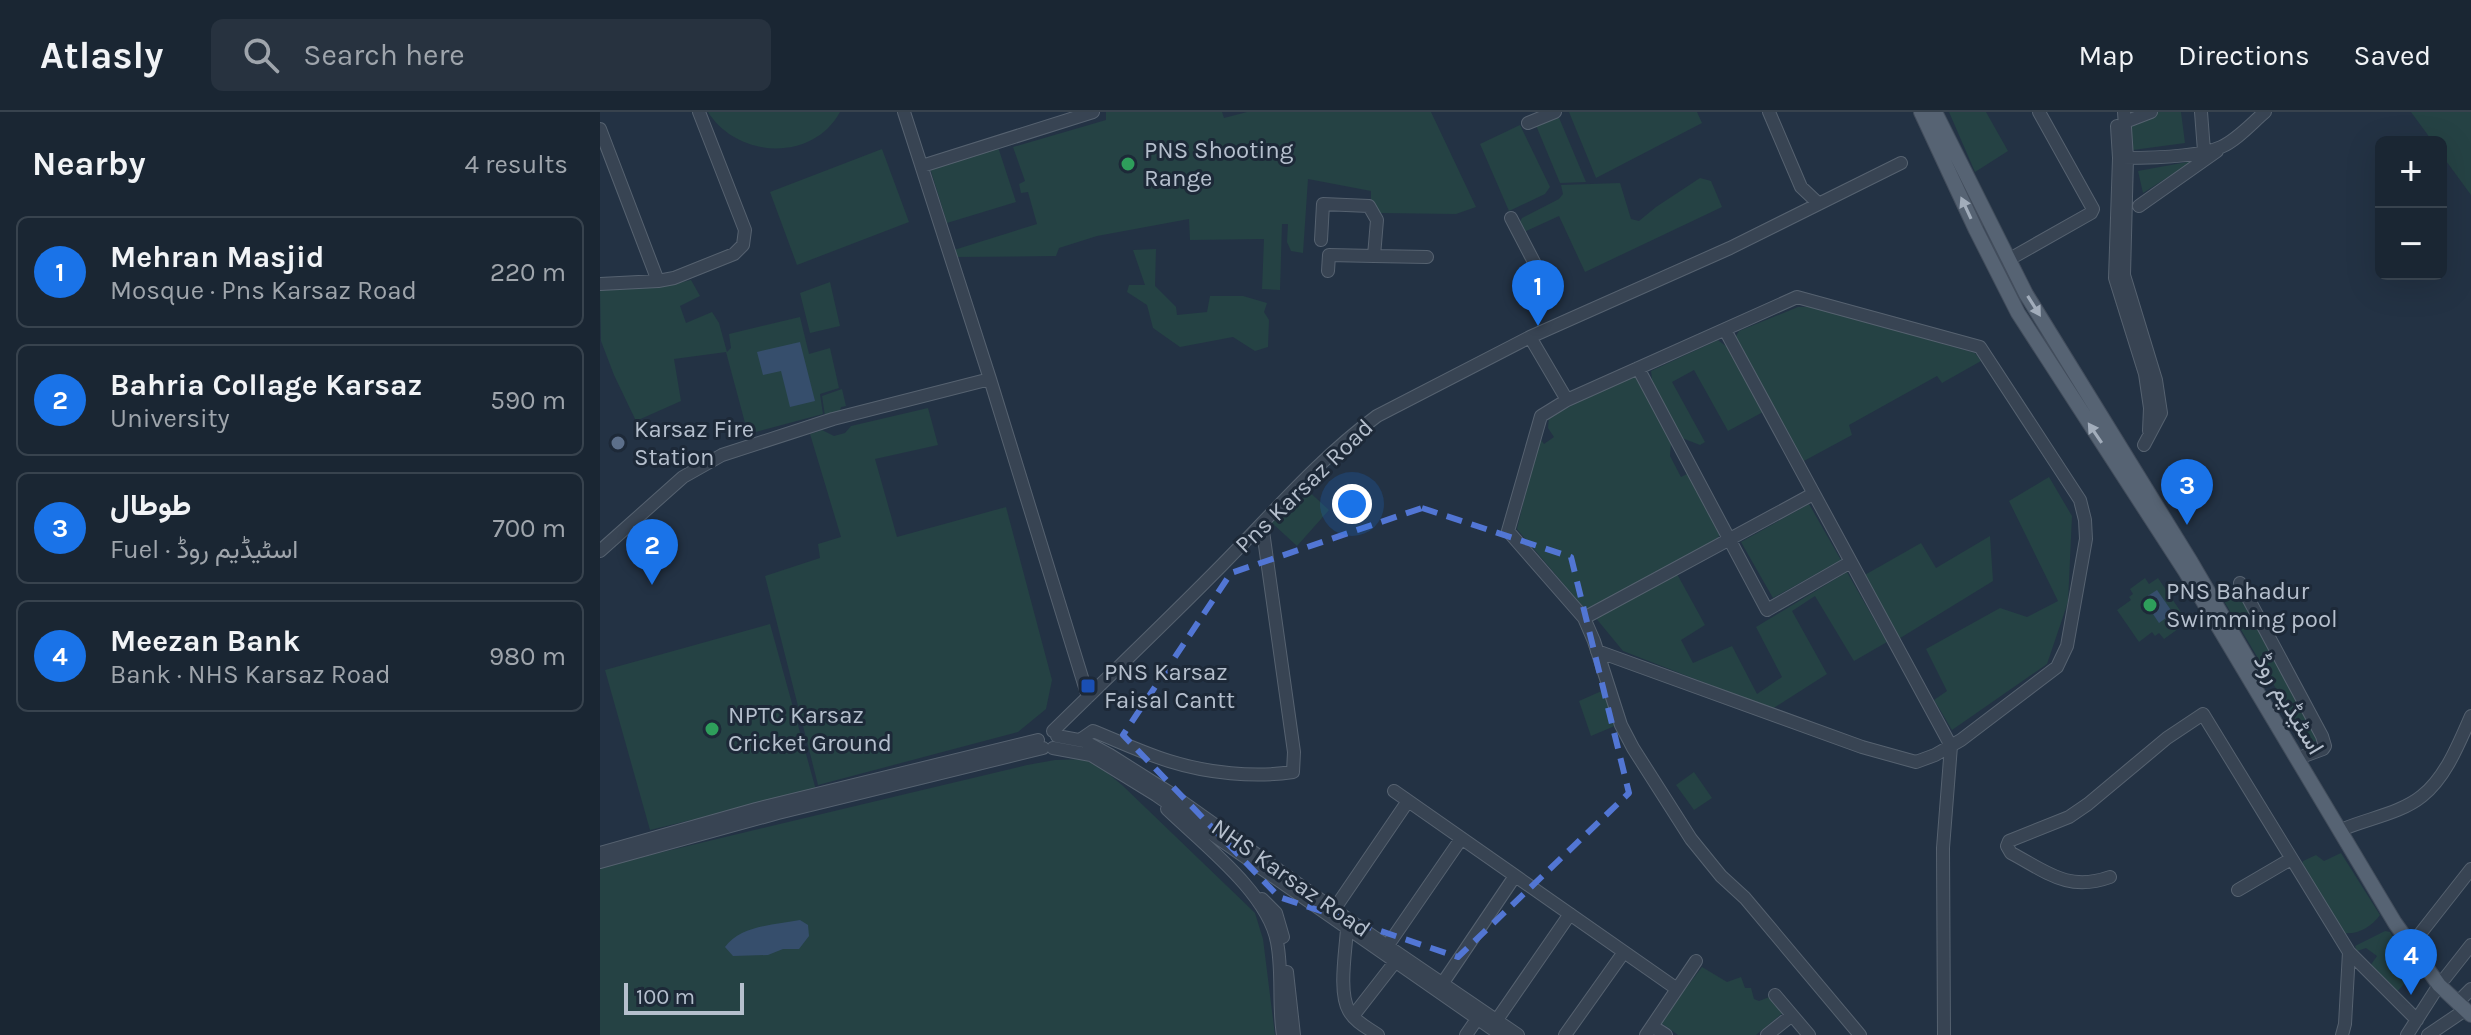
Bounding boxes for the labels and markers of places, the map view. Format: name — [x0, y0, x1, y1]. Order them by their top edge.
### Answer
place label: PNS Shooting Range — [1144, 136, 1294, 192]
marker: PNS Shooting Range — [1119, 155, 1137, 173]
pin: 1 — [1512, 260, 1564, 326]
place label: Karsaz Fire Station — [634, 415, 754, 471]
marker: Karsaz Fire Station — [609, 434, 627, 452]
pin: 3 — [2161, 459, 2213, 525]
pin: 2 — [626, 519, 678, 585]
place label: PNS Bahadur Swimming pool — [2166, 577, 2338, 633]
marker: PNS Bahadur Swimming pool — [2141, 596, 2159, 614]
place label: PNS Karsaz Faisal Cantt — [1104, 658, 1235, 714]
marker: PNS Karsaz Faisal Cantt — [1079, 677, 1097, 695]
place label: NPTC Karsaz Cricket Ground — [728, 701, 892, 757]
marker: NPTC Karsaz Cricket Ground — [703, 720, 721, 738]
pin: 4 — [2385, 929, 2437, 995]

